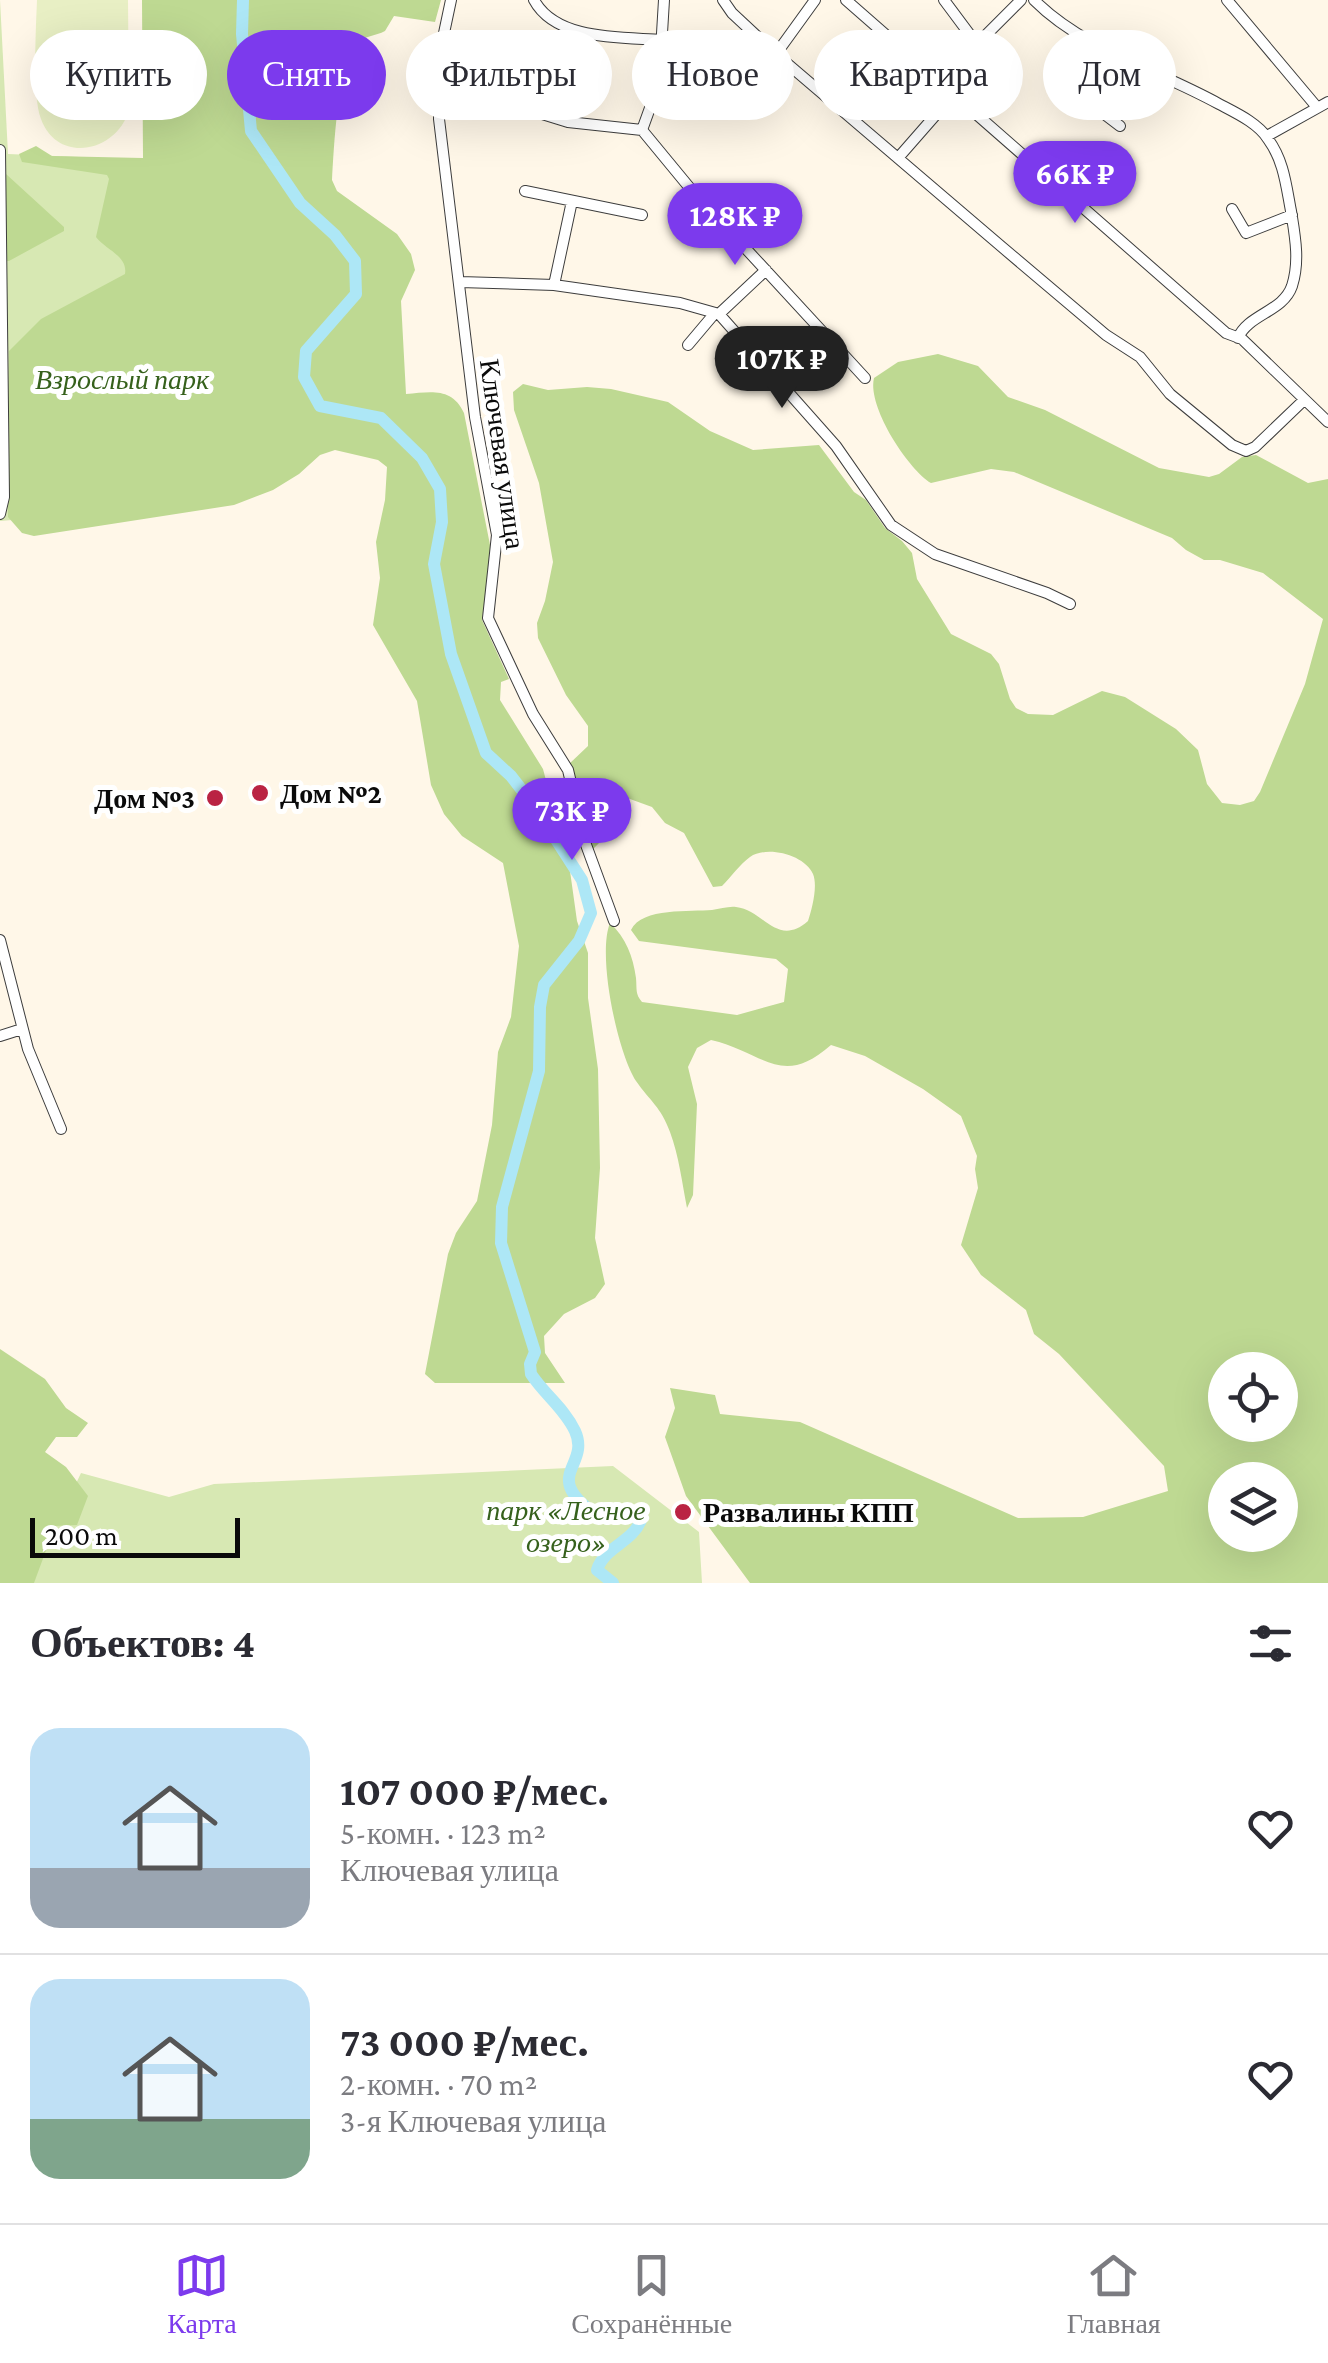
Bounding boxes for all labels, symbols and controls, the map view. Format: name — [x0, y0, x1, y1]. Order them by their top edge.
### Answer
chip: Купить — [30, 30, 207, 120]
chip: Снять — [227, 30, 386, 120]
chip: Фильтры — [406, 30, 612, 120]
chip: Новое — [632, 30, 794, 120]
chip: Квартира — [814, 30, 1023, 120]
chip: Дом — [1043, 30, 1176, 120]
pin: 66K ₽ — [1005, 141, 1145, 226]
text: 66K ₽ — [1035, 155, 1115, 191]
pin: 128K ₽ — [654, 183, 816, 268]
text: 128K ₽ — [689, 197, 781, 233]
pin: 107K ₽ — [701, 326, 863, 411]
text: 107K ₽ — [737, 340, 827, 376]
street label: Ключевая улица — [474, 357, 531, 552]
park label: Взрослый парк — [35, 364, 210, 395]
place label: Дом №2 — [280, 778, 382, 809]
pin: 73K ₽ — [502, 778, 642, 863]
marker: Дом №2 — [249, 782, 271, 804]
place label: Дом №3 — [94, 783, 195, 814]
marker: Дом №3 — [204, 787, 226, 809]
text: 73K ₽ — [534, 792, 610, 828]
map controls — [1208, 1352, 1298, 1552]
button: locate — [1208, 1352, 1298, 1442]
button: layers — [1208, 1462, 1298, 1552]
park label: парк «Лесное озеро» — [486, 1495, 646, 1558]
place label: Развалины КПП — [703, 1497, 914, 1528]
marker: Развалины КПП — [672, 1501, 694, 1523]
scale bar — [30, 1513, 240, 1558]
text: 200 m — [45, 1520, 118, 1551]
icon: filters — [1243, 1616, 1298, 1671]
text: Объектов: 4 — [30, 1619, 255, 1666]
text: 107 000 ₽/мес. — [340, 1767, 609, 1814]
icon: home — [110, 1768, 230, 1888]
icon: heart — [1243, 1801, 1298, 1856]
text: 5-комн. · 123 m² — [340, 1815, 546, 1851]
text: Ключевая улица — [340, 1852, 559, 1888]
text: 73 000 ₽/мес. — [340, 2018, 589, 2065]
icon: home — [110, 2019, 230, 2139]
icon: heart — [1243, 2052, 1298, 2107]
text: 2-комн. · 70 m² — [340, 2066, 537, 2102]
text: 3-я Ключевая улица — [340, 2103, 606, 2139]
tab: Карта — [167, 2248, 237, 2340]
tab: Сохранённые — [571, 2248, 732, 2340]
tab: Главная — [1067, 2248, 1161, 2340]

